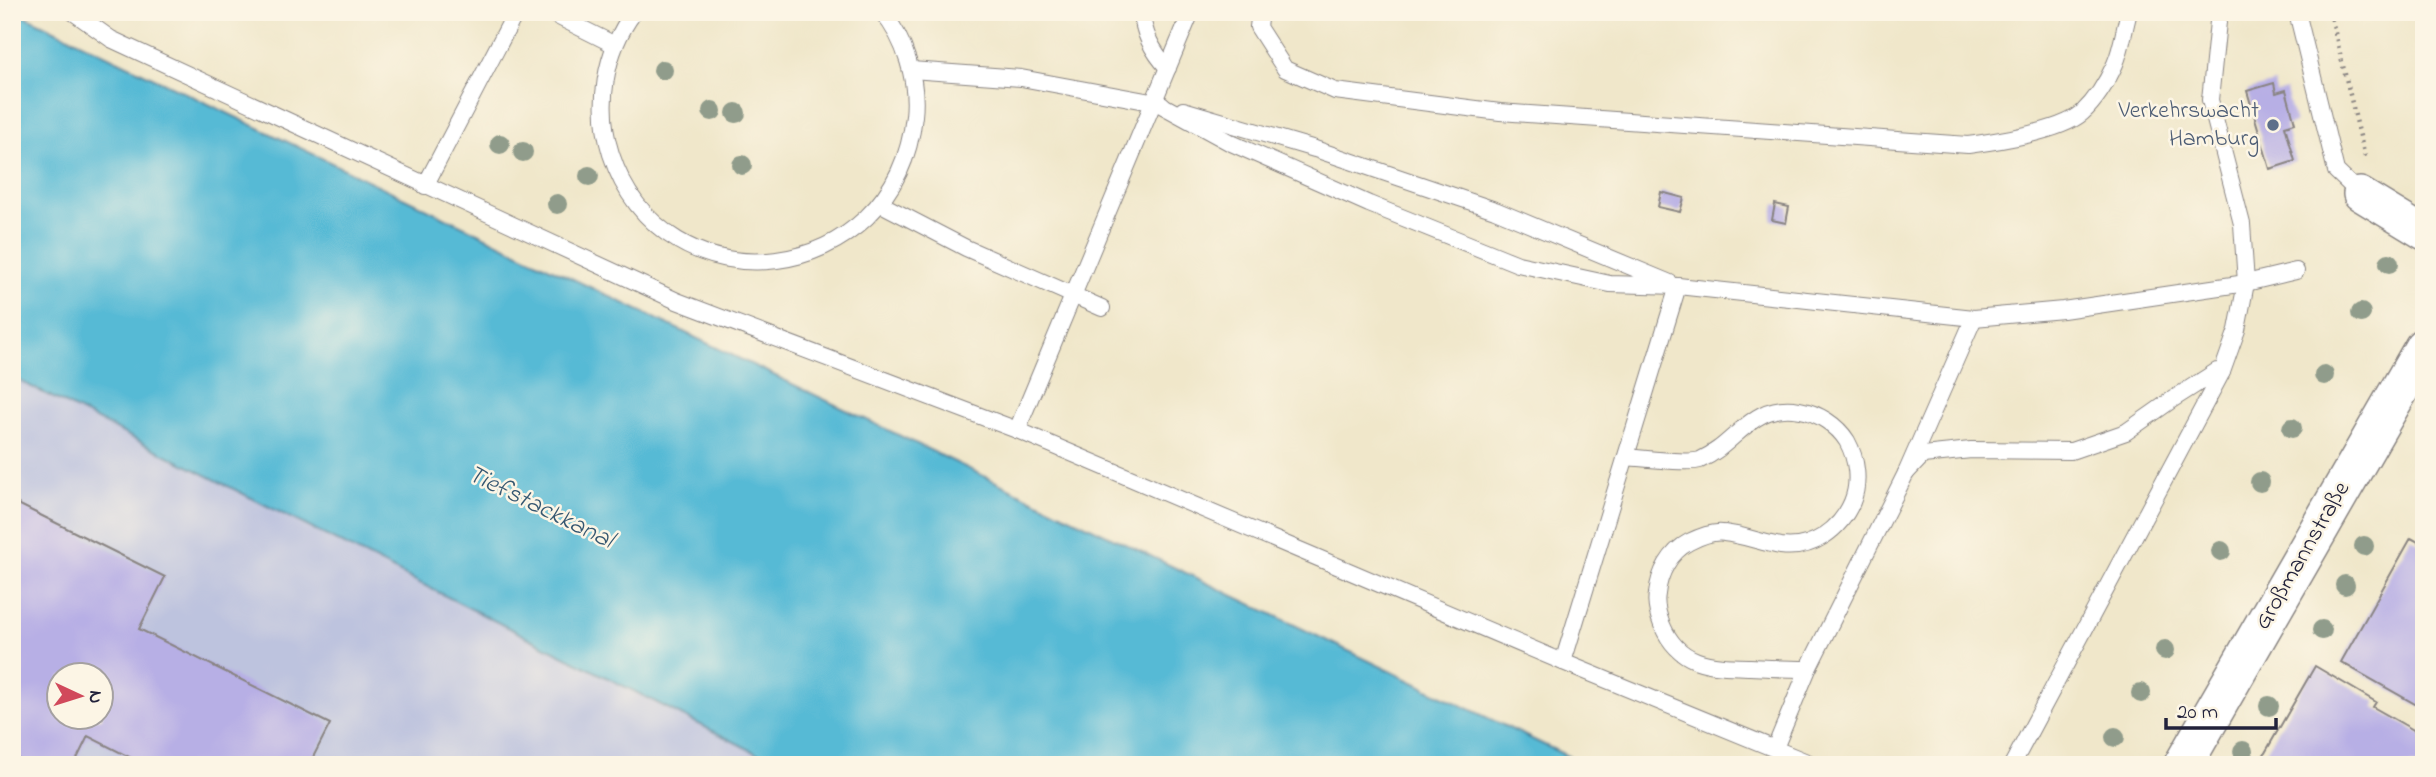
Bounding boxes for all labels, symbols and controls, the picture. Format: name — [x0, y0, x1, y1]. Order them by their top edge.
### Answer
place label: Verkehrswacht Hamburg — [2117, 94, 2259, 157]
marker: Verkehrswacht Hamburg — [2265, 117, 2281, 133]
water label: Tiefstackkanal — [460, 456, 622, 561]
street label: Großmannstraße — [2246, 475, 2360, 637]
north arrow — [46, 662, 116, 732]
scale bar — [2166, 686, 2277, 730]
text: N — [81, 690, 108, 705]
text: 20 m — [2177, 698, 2218, 728]

